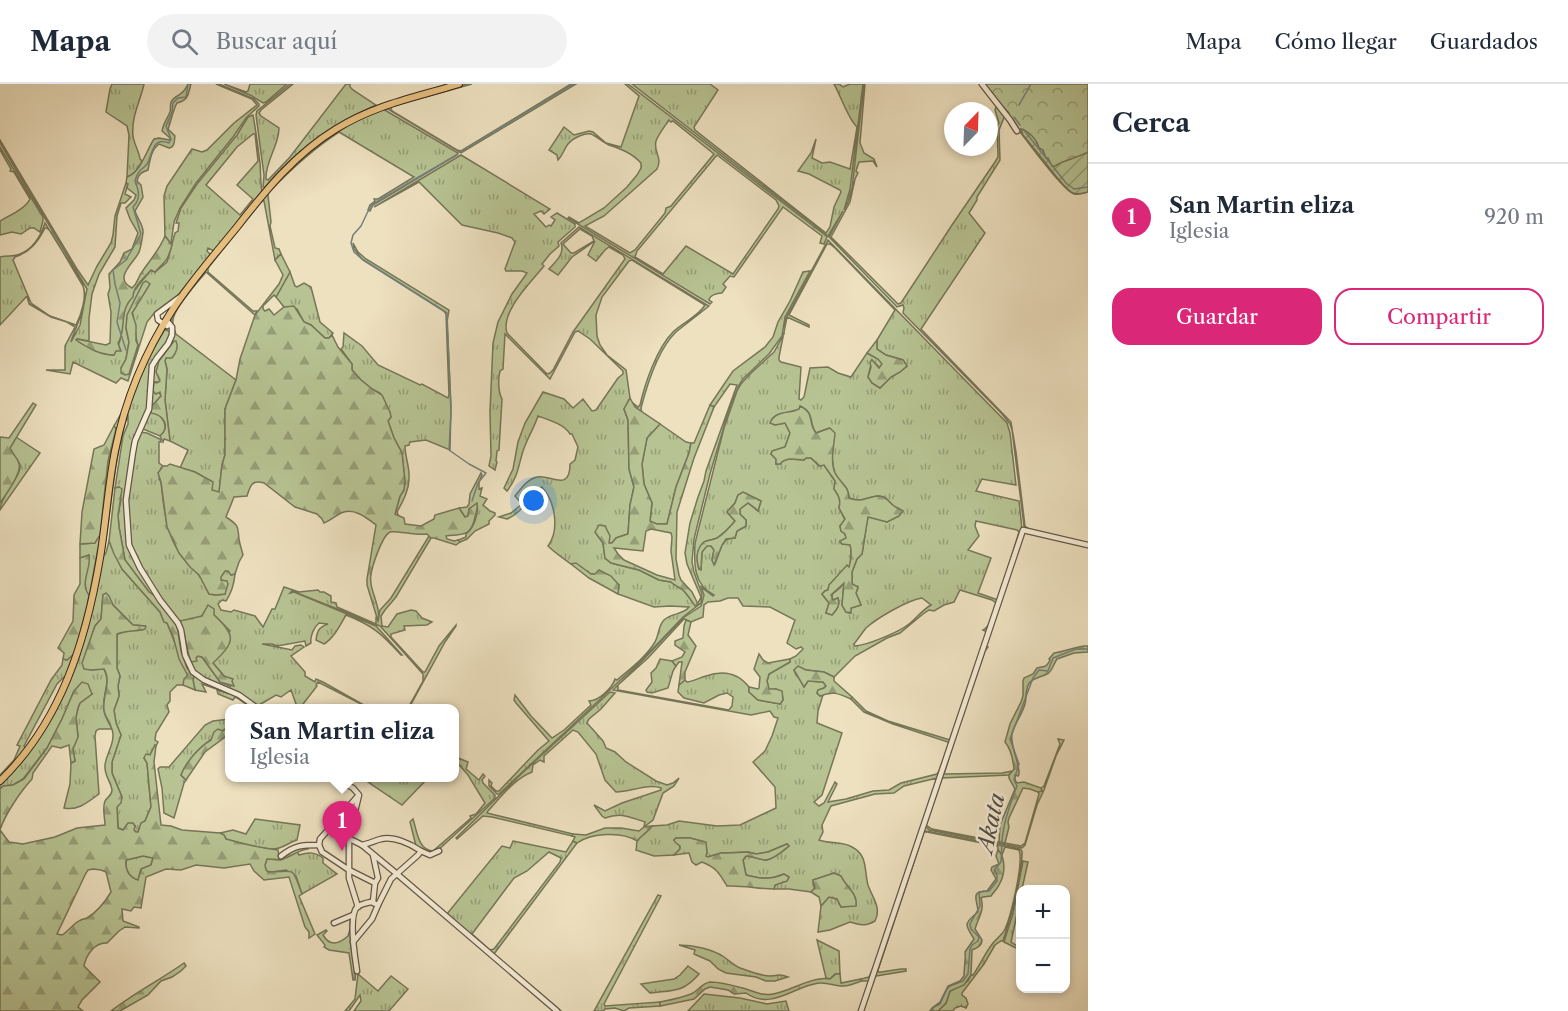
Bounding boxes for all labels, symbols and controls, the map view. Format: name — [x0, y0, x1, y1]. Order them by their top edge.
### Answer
search box — [147, 14, 567, 68]
text: Mapa — [30, 24, 111, 58]
icon: search — [168, 25, 201, 58]
text: Buscar aquí — [216, 28, 337, 55]
text: Mapa — [1185, 29, 1242, 54]
text: Cómo llegar — [1275, 29, 1397, 54]
text: Guardados — [1430, 29, 1538, 54]
north arrow — [944, 102, 998, 156]
text: Cerca — [1112, 107, 1190, 139]
text: San Martin eliza — [1169, 192, 1354, 219]
text: 1 — [1127, 205, 1136, 229]
text: 920 m — [1484, 205, 1544, 229]
text: Iglesia — [1169, 219, 1229, 243]
button: Guardar — [1112, 288, 1322, 345]
button: Compartir — [1334, 288, 1544, 345]
your location — [519, 486, 548, 515]
popup — [225, 704, 459, 782]
text: San Martin eliza — [249, 718, 435, 745]
text: Iglesia — [249, 745, 310, 769]
water label: Akata — [971, 791, 1010, 858]
pin: 1 — [322, 802, 362, 851]
map controls — [1016, 885, 1070, 993]
button: + — [1016, 885, 1070, 939]
button: − — [1016, 939, 1070, 993]

